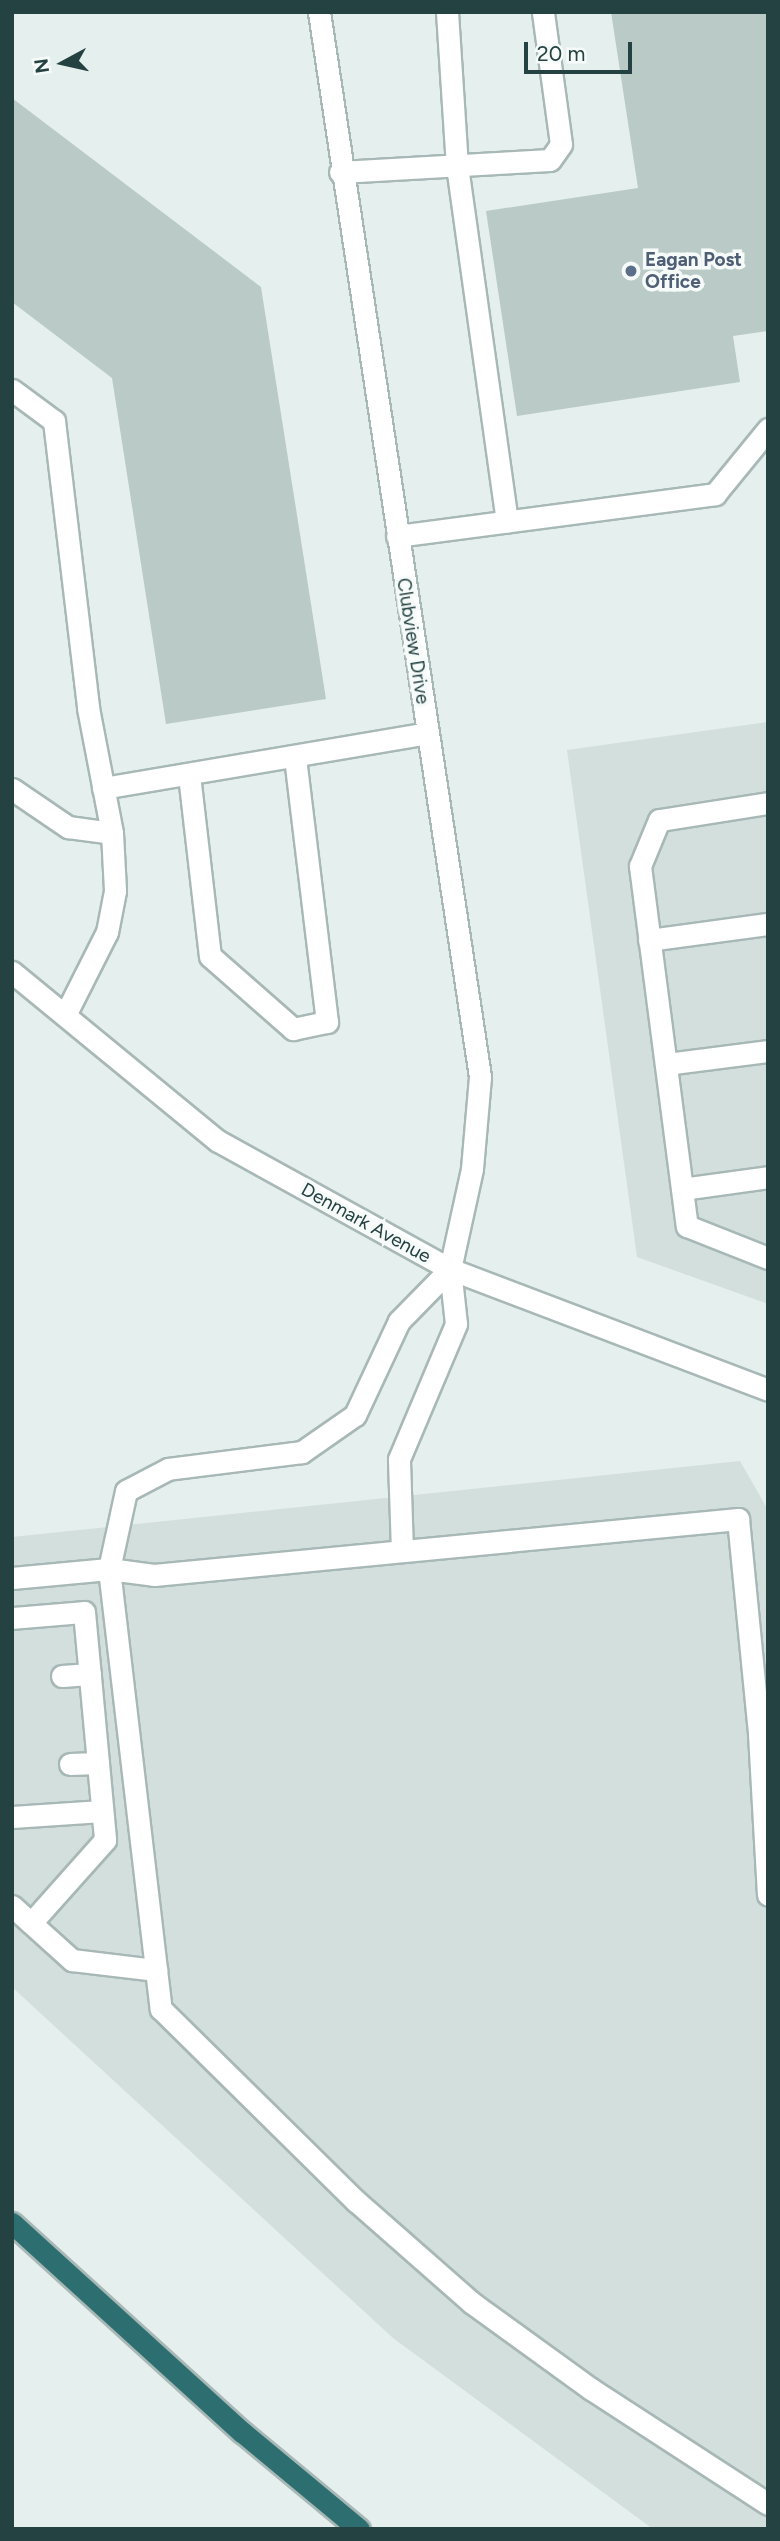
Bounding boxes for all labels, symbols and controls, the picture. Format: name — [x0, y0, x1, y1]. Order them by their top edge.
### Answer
north arrow — [28, 28, 98, 98]
scale bar — [528, 28, 636, 72]
text: 20 m — [537, 41, 585, 66]
text: N — [29, 57, 54, 75]
place label: Eagan Post Office — [645, 249, 742, 293]
marker: Eagan Post Office — [623, 263, 639, 279]
street label: Clubview Drive — [392, 576, 434, 706]
street label: Denmark Avenue — [297, 1178, 435, 1268]

